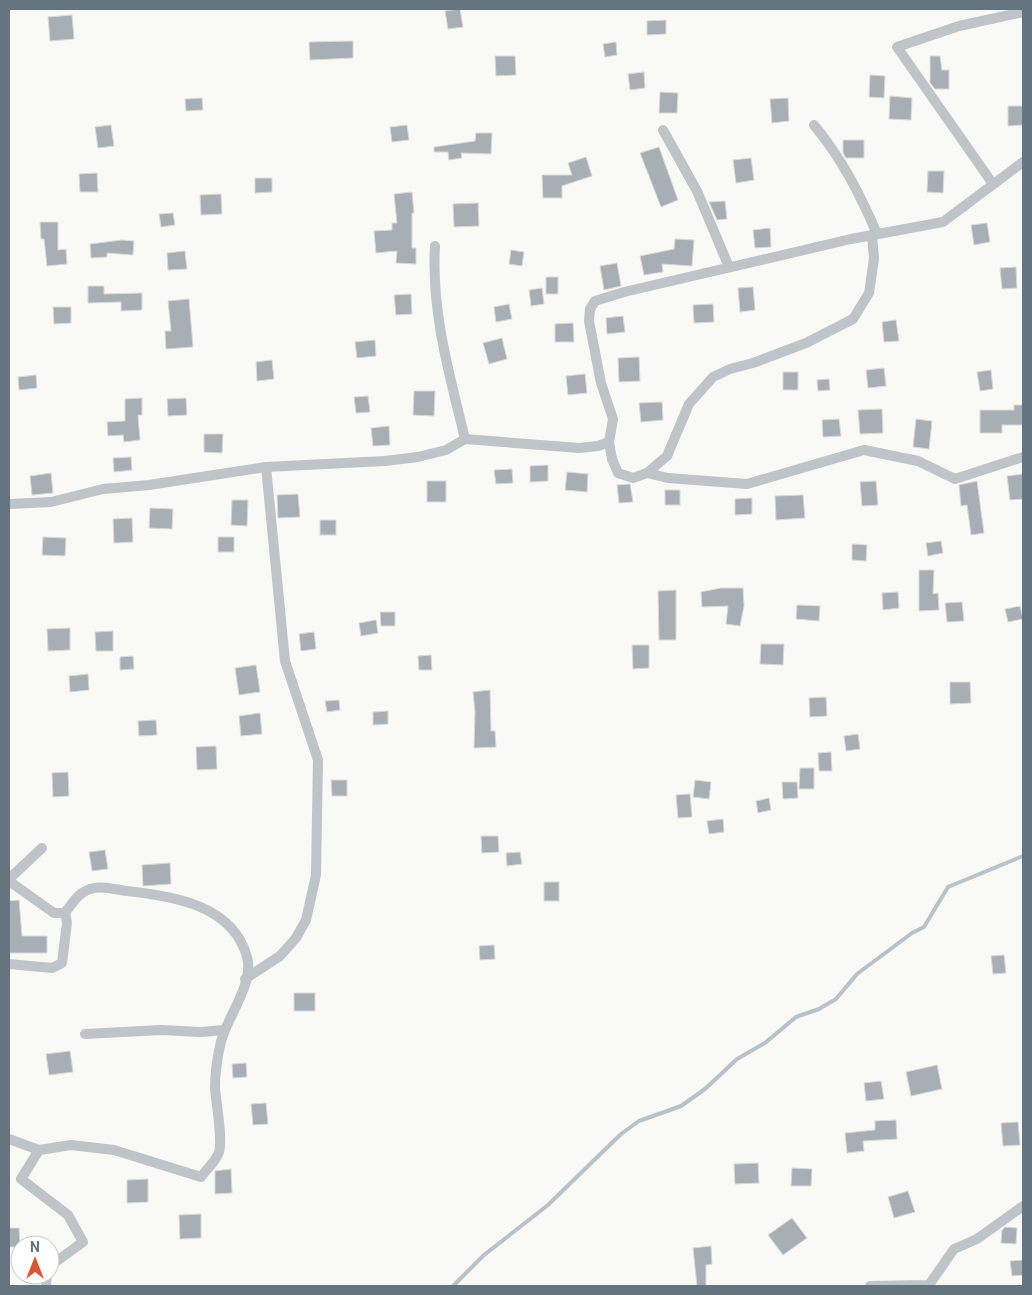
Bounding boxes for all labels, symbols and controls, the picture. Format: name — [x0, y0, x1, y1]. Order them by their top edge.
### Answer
north arrow — [10, 1235, 60, 1285]
text: N — [30, 1239, 40, 1255]

